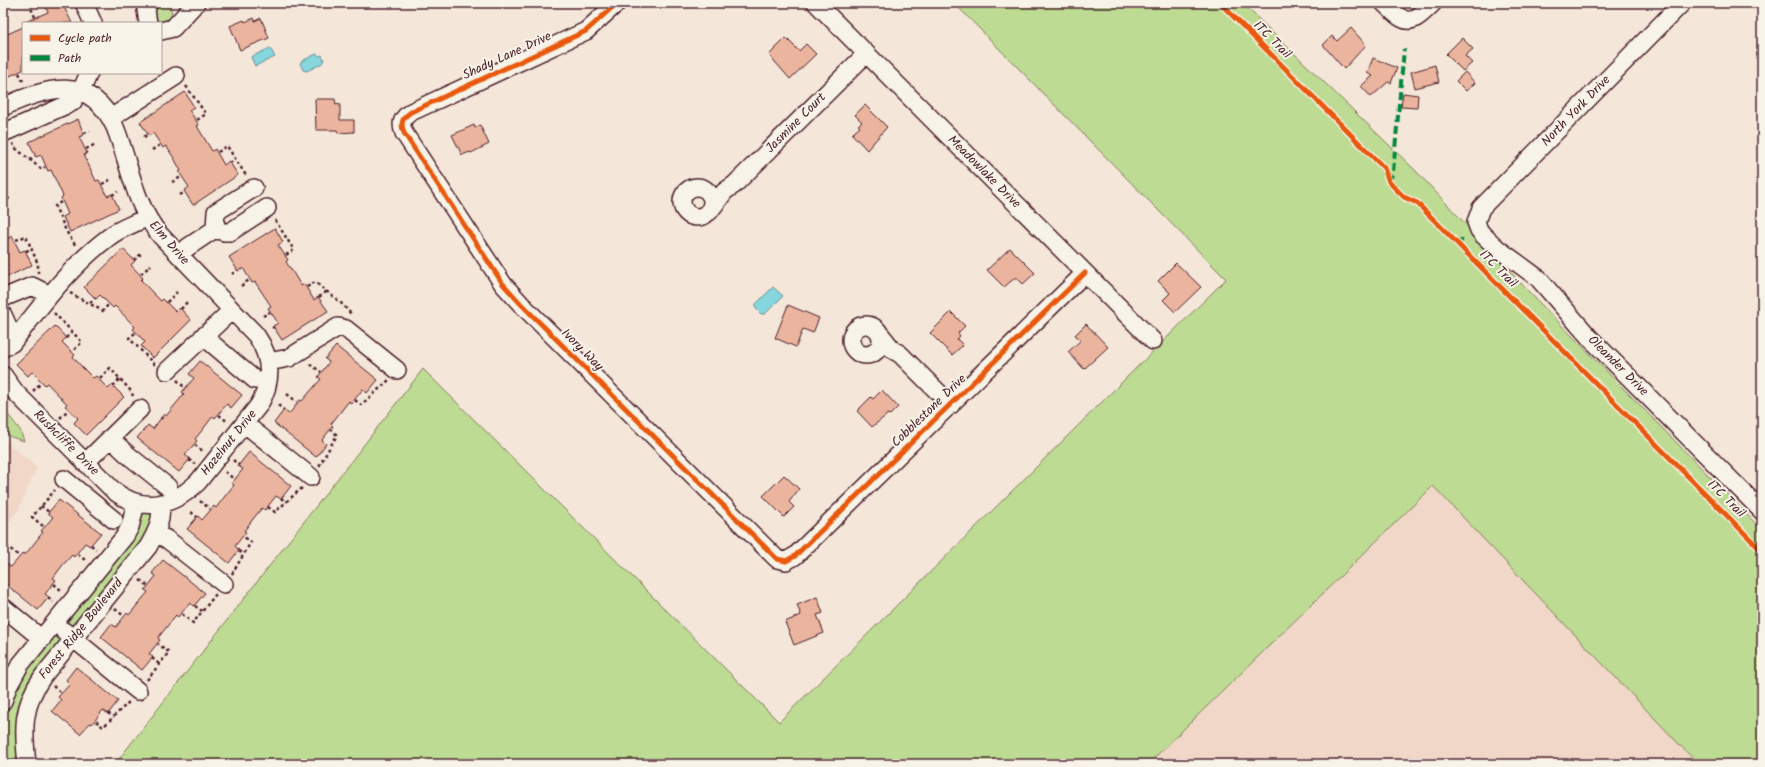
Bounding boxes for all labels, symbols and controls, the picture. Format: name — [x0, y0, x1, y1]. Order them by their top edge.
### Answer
street label: ITC Trail — [1248, 16, 1296, 64]
legend — [22, 22, 162, 74]
street label: Shady Lane Drive — [459, 26, 555, 86]
text: Cycle path — [58, 29, 112, 48]
text: Path — [58, 49, 81, 68]
street label: North York Drive — [1536, 70, 1616, 151]
street label: Jasmine Court — [761, 87, 832, 158]
street label: Meadowlake Drive — [942, 130, 1026, 214]
street label: Elm Drive — [144, 216, 195, 270]
street label: ITC Trail — [1474, 245, 1522, 293]
street label: Ivory Way — [556, 324, 609, 377]
street label: Oleander Drive — [1583, 331, 1653, 401]
street label: Cobblestone Drive — [886, 369, 972, 453]
street label: Rushcliffe Drive — [28, 405, 104, 481]
street label: Hazelnut Drive — [196, 405, 262, 481]
street label: ITC Trail — [1702, 475, 1750, 523]
street label: Forest Ridge Boulevard — [34, 573, 129, 684]

